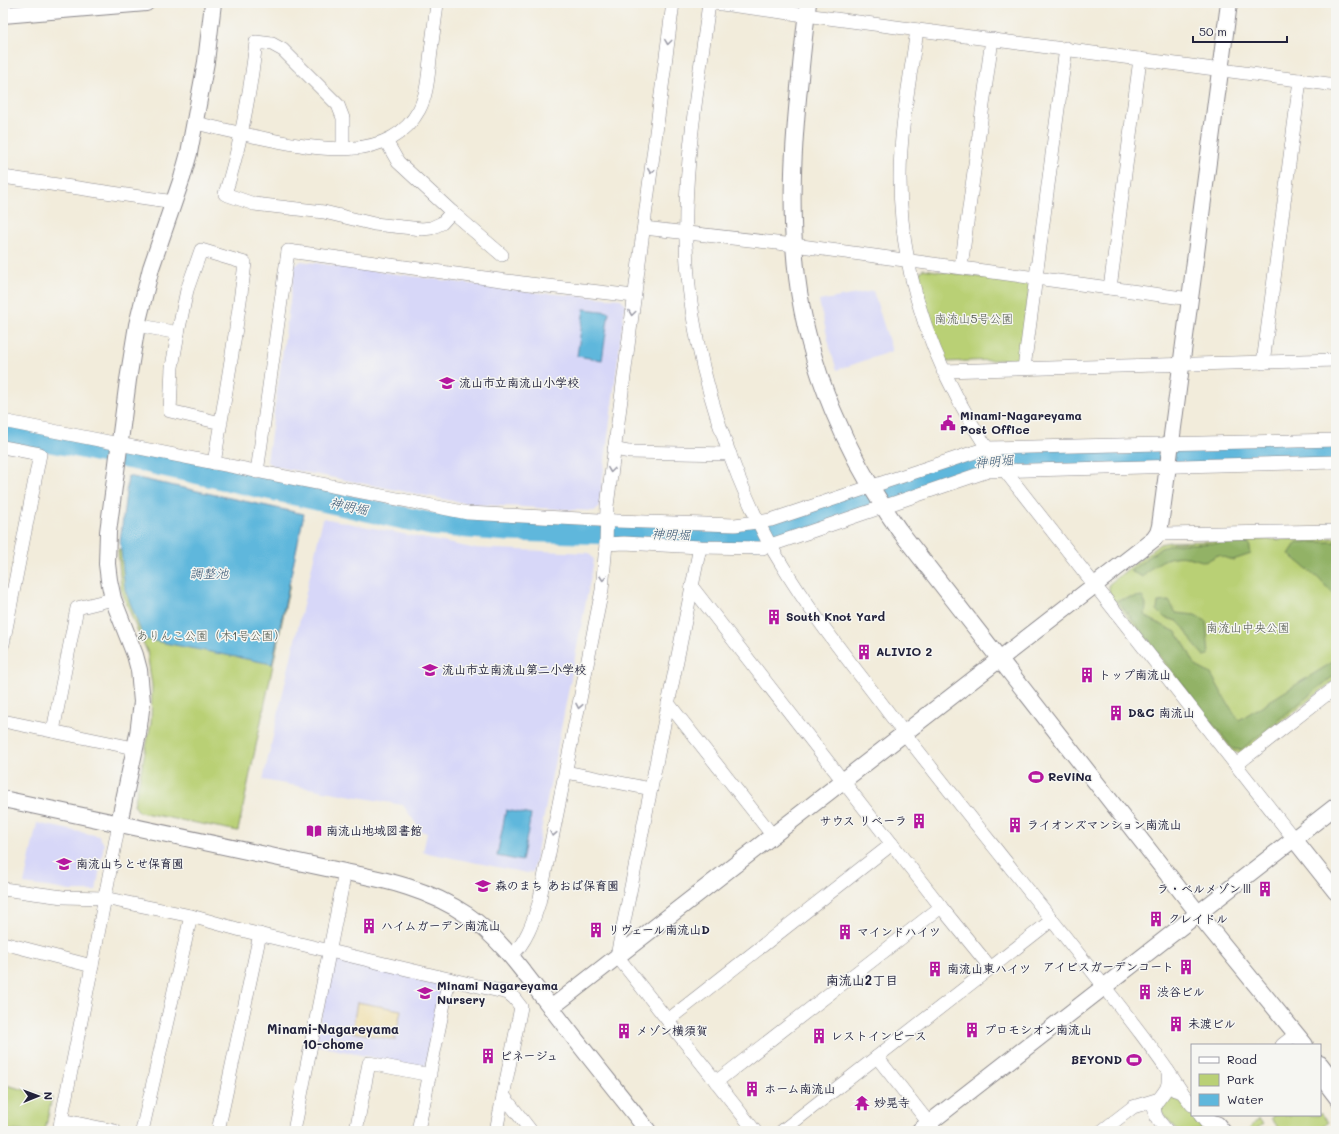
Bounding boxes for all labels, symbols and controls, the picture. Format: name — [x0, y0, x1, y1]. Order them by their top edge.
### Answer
scale bar — [1193, 18, 1287, 44]
text: 50 m — [1199, 23, 1227, 39]
one-way arrow — [664, 39, 673, 45]
one-way arrow — [647, 168, 656, 174]
one-way arrow — [628, 310, 637, 316]
park label: 南流山5号公園 — [935, 310, 1014, 326]
school or university icon: 流山市立南流山小学校 — [438, 374, 456, 392]
place label: 流山市立南流山小学校 — [459, 374, 579, 390]
place label: Minami-Nagareyama Post Office — [960, 407, 1082, 437]
public building icon: Minami-Nagareyama Post Office — [939, 414, 957, 432]
water label: 神明堀 — [974, 450, 1015, 471]
one-way arrow — [607, 467, 616, 473]
water label: 神明堀 — [328, 493, 371, 518]
water label: 神明堀 — [651, 524, 692, 543]
water label: 調整池 — [189, 564, 229, 581]
one-way arrow — [598, 575, 607, 581]
building icon: South Knot Yard — [765, 608, 783, 626]
place label: South Knot Yard — [786, 608, 885, 624]
park label: 南流山中央公園 — [1206, 619, 1290, 635]
park label: ありんこ公園（木1号公園） — [136, 627, 286, 643]
building icon: ALIVIO 2 — [855, 643, 873, 661]
place label: ALIVIO 2 — [876, 643, 933, 659]
school or university icon: 流山市立南流山第二小学校 — [421, 661, 439, 679]
place label: 流山市立南流山第二小学校 — [442, 661, 586, 677]
building icon: トップ南流山 — [1078, 666, 1096, 684]
place label: トップ南流山 — [1099, 666, 1171, 682]
one-way arrow — [575, 703, 583, 709]
building icon: D&C 南流山 — [1107, 704, 1125, 722]
place label: D&C 南流山 — [1128, 704, 1195, 720]
sports icon: ReViNa — [1027, 768, 1045, 786]
place label: ReViNa — [1048, 768, 1092, 784]
place label: サウス リベーラ — [819, 812, 907, 828]
building icon: サウス リベーラ — [910, 812, 928, 830]
building icon: ライオンズマンション南流山 — [1006, 816, 1024, 834]
place label: ライオンズマンション南流山 — [1027, 816, 1182, 832]
library icon: 南流山地域図書館 — [305, 822, 323, 840]
place label: 南流山地域図書館 — [326, 822, 422, 838]
one-way arrow — [550, 830, 558, 837]
school or university icon: 南流山ちとせ保育園 — [55, 855, 73, 873]
place label: 南流山ちとせ保育園 — [76, 855, 184, 871]
school or university icon: 森のまち あおば保育園 — [474, 877, 492, 895]
place label: 森のまち あおば保育園 — [495, 877, 619, 893]
place label: ラ・ベルメゾンⅢ — [1157, 880, 1253, 896]
building icon: ラ・ベルメゾンⅢ — [1256, 880, 1274, 898]
building icon: クレイドル — [1147, 910, 1165, 928]
place label: クレイドル — [1168, 910, 1228, 926]
building icon: ハイムガーデン南流山 — [360, 917, 378, 935]
place label: ハイムガーデン南流山 — [381, 917, 501, 933]
building icon: リヴェール南流山D — [587, 921, 605, 939]
place label: リヴェール南流山D — [608, 921, 710, 937]
building icon: マインドハイツ — [836, 923, 854, 941]
place label: マインドハイツ — [857, 923, 941, 939]
place label: アイビスガーデンコート — [1043, 958, 1174, 974]
building icon: アイビスガーデンコート — [1177, 958, 1195, 976]
building icon: 南流山東ハイツ — [926, 960, 944, 978]
place label: 南流山東ハイツ — [947, 960, 1031, 976]
district label: 南流山2丁目 — [826, 971, 898, 988]
place label: Minami Nagareyama Nursery — [437, 977, 558, 1007]
building icon: 渋谷ビル — [1136, 983, 1154, 1001]
place label: 渋谷ビル — [1157, 983, 1205, 999]
school or university icon: Minami Nagareyama Nursery — [416, 984, 434, 1002]
building icon: 未渡ビル — [1167, 1015, 1185, 1033]
place label: 未渡ビル — [1188, 1015, 1236, 1031]
district label: Minami-Nagareyama 10-chome — [267, 1020, 399, 1052]
building icon: プロモシオン南流山 — [963, 1021, 981, 1039]
place label: プロモシオン南流山 — [984, 1021, 1092, 1037]
building icon: メゾン横須賀 — [615, 1022, 633, 1040]
place label: メゾン横須賀 — [636, 1022, 708, 1038]
building icon: レストインピース — [810, 1027, 828, 1045]
place label: レストインピース — [831, 1027, 927, 1043]
legend — [1191, 1044, 1321, 1116]
building icon: ピネージュ — [479, 1047, 497, 1065]
place label: ピネージュ — [500, 1047, 559, 1063]
place label: BEYOND — [1071, 1051, 1122, 1067]
sports icon: BEYOND — [1125, 1051, 1143, 1069]
text: Road — [1227, 1051, 1257, 1067]
text: Park — [1227, 1071, 1254, 1087]
north arrow — [18, 1076, 58, 1116]
building icon: ホーム南流山 — [743, 1080, 761, 1098]
place label: ホーム南流山 — [764, 1080, 836, 1096]
text: Water — [1227, 1091, 1264, 1107]
text: N — [41, 1092, 56, 1100]
temple icon: 妙晃寺 — [853, 1094, 871, 1112]
place label: 妙晃寺 — [874, 1094, 910, 1110]

